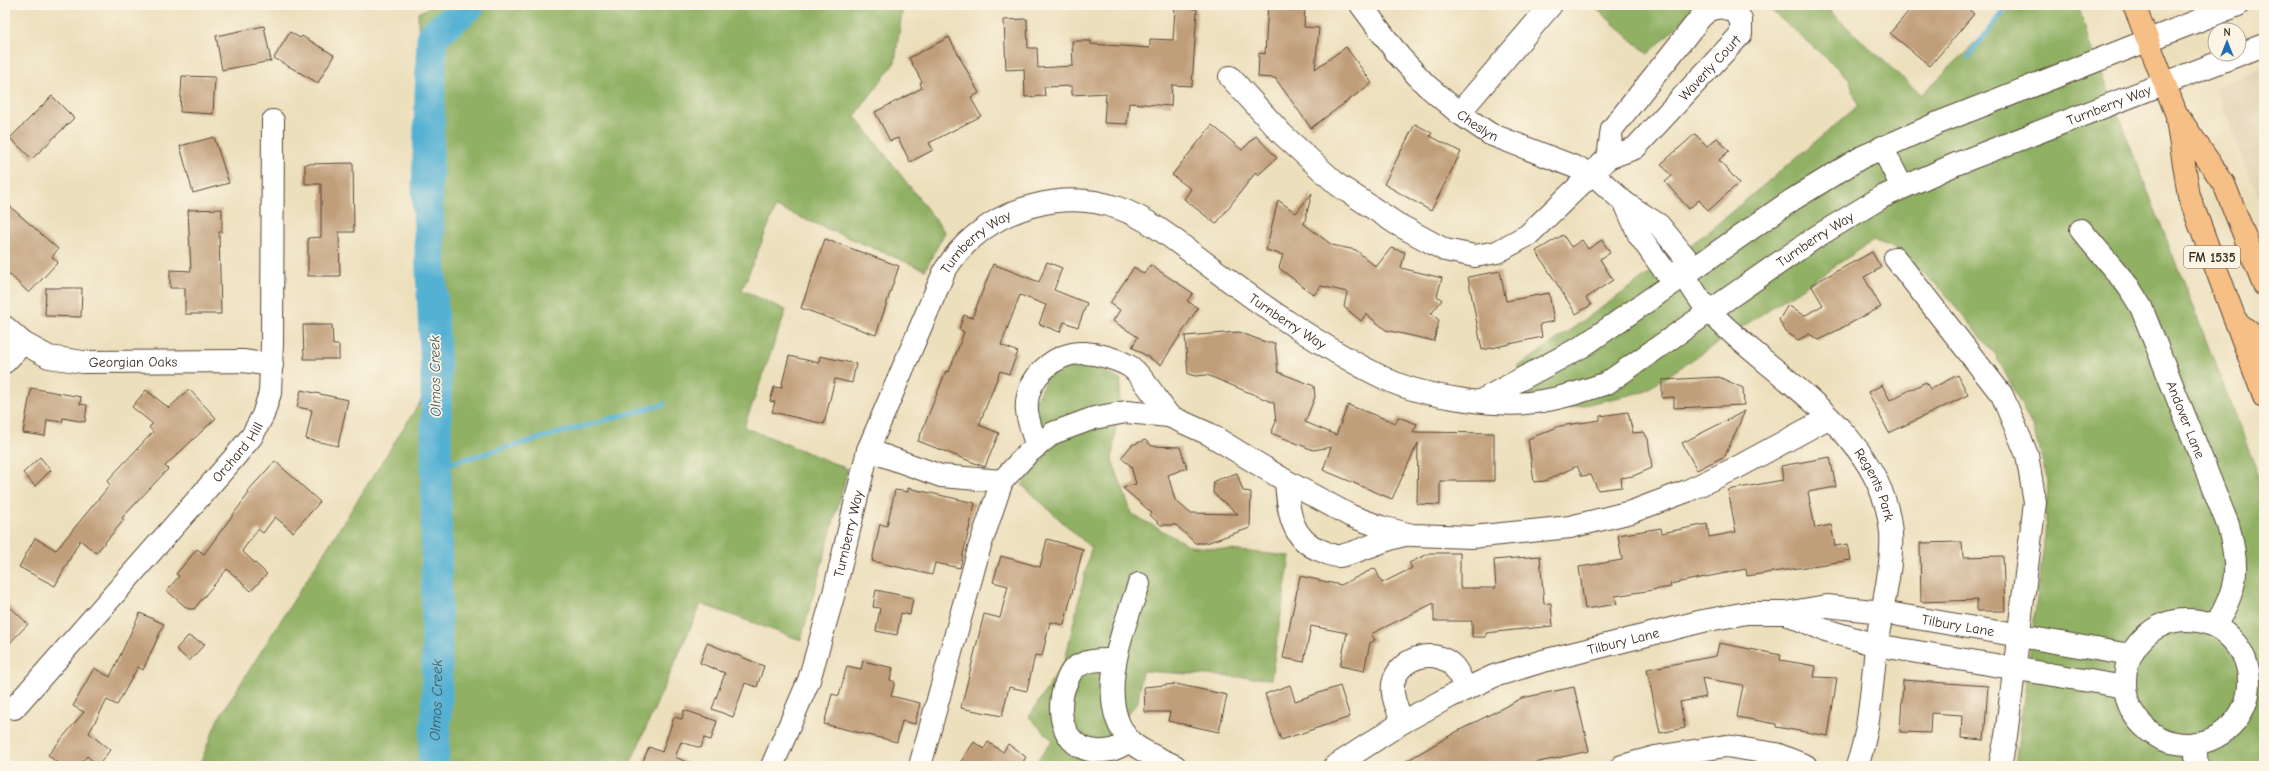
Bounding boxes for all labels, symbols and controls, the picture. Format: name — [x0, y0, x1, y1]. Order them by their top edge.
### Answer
north arrow — [2207, 22, 2247, 62]
text: N — [2223, 26, 2231, 39]
street label: Waverly Court — [1675, 31, 1745, 104]
street label: Turnberry Way — [2064, 81, 2154, 129]
street label: Cheslyn — [1454, 106, 1500, 145]
street label: Turnberry Way — [937, 207, 1014, 277]
street label: Turnberry Way — [1773, 208, 1858, 271]
road number: FM 1535 — [2184, 246, 2240, 268]
street label: Turnberry Way — [1245, 290, 1330, 353]
water label: Olmos Creek — [425, 334, 445, 417]
street label: Georgian Oaks — [89, 353, 178, 371]
street label: Andover Lane — [2162, 378, 2209, 461]
street label: Orchard Hill — [209, 419, 267, 486]
street label: Regents Park — [1850, 445, 1897, 523]
street label: Turnberry Way — [830, 488, 867, 579]
street label: Tilbury Lane — [1920, 611, 1996, 640]
street label: Tilbury Lane — [1586, 624, 1661, 659]
water label: Olmos Creek — [426, 659, 446, 741]

